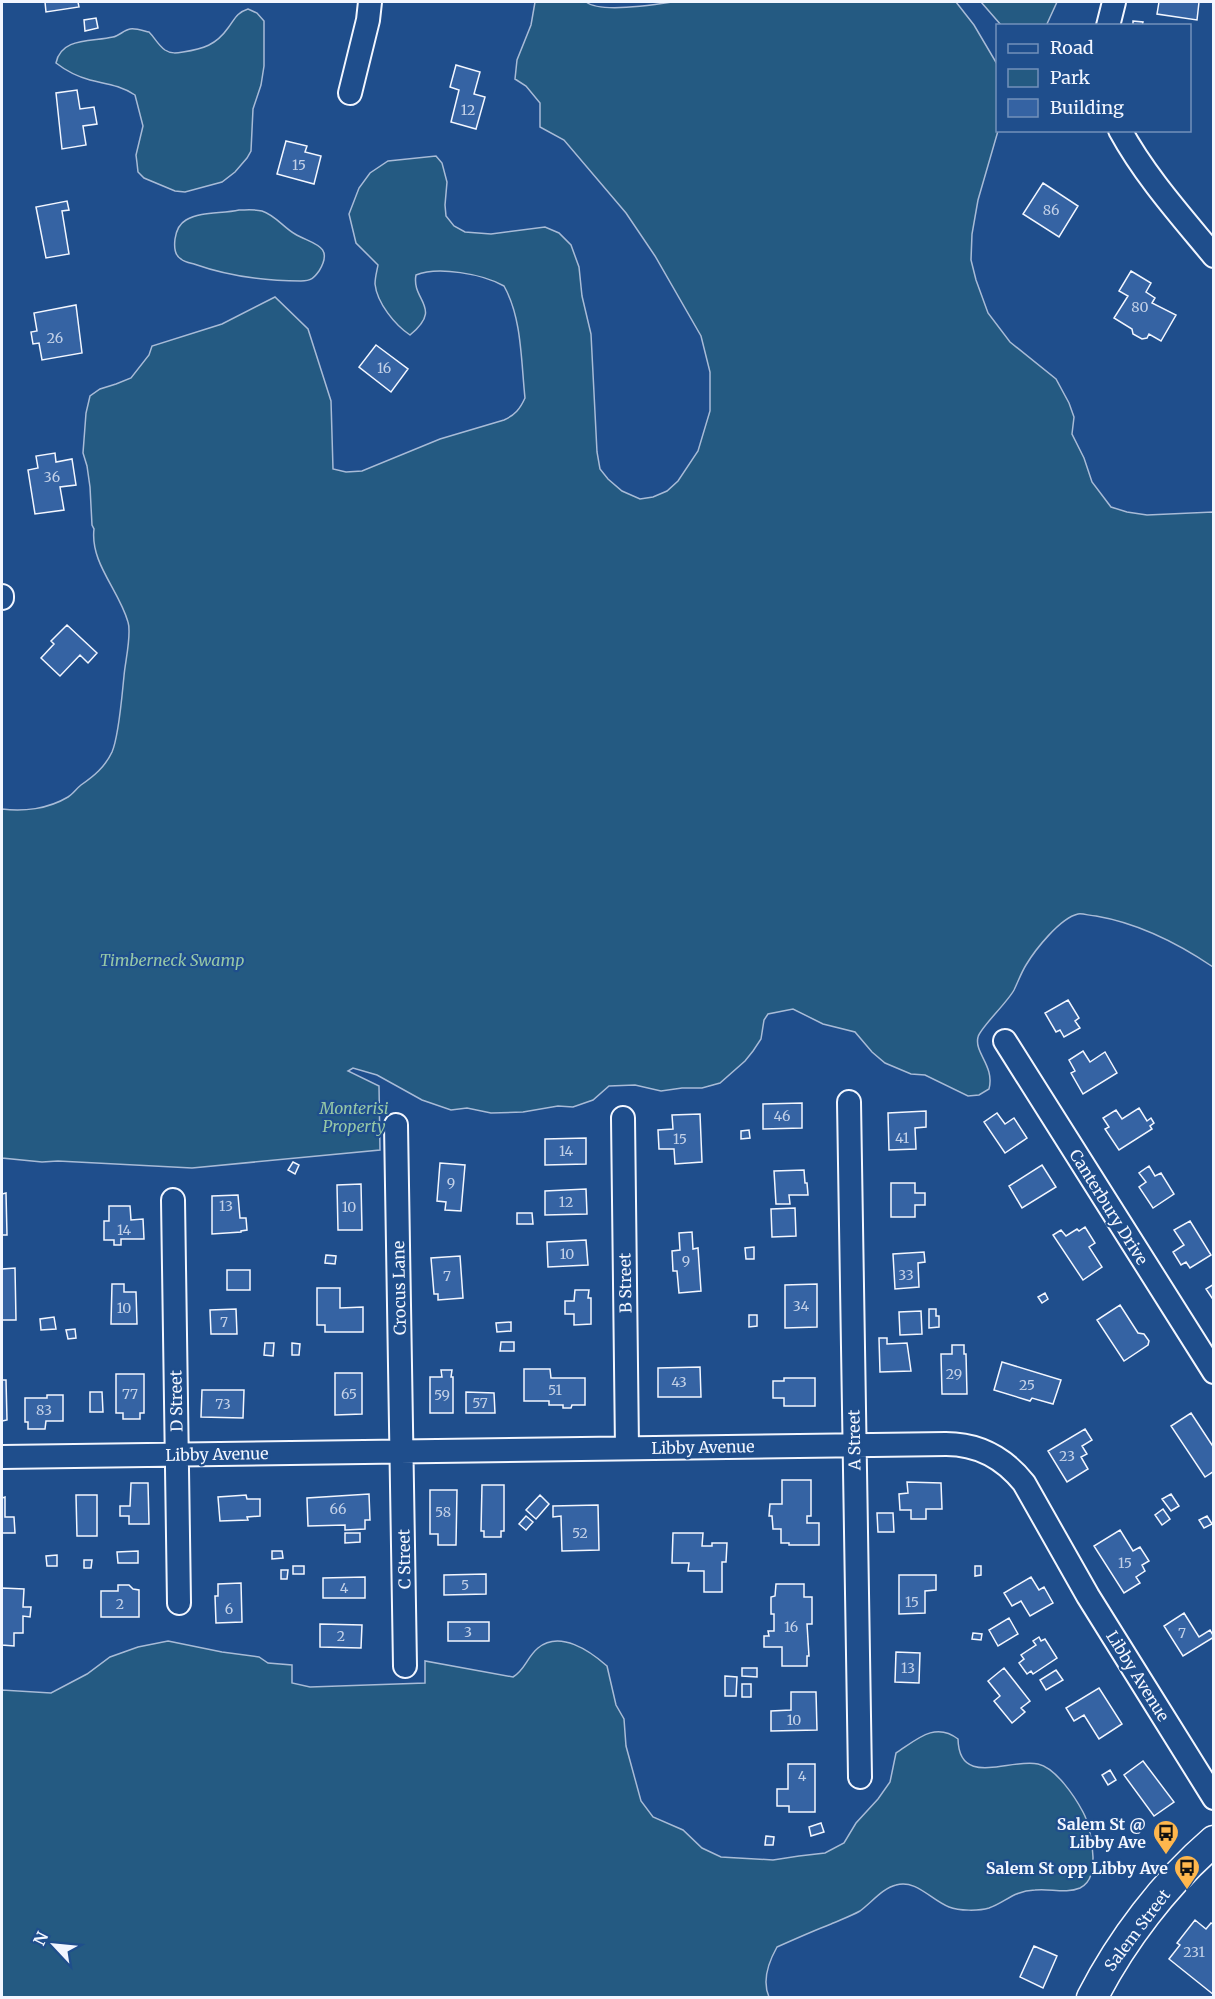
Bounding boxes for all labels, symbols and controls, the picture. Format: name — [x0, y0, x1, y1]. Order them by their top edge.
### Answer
legend — [996, 24, 1191, 132]
text: Road — [1050, 36, 1094, 59]
text: Park — [1050, 66, 1091, 89]
text: Building — [1050, 96, 1124, 119]
house number: 12 — [461, 101, 475, 119]
house number: 15 — [292, 156, 306, 174]
house number: 86 — [1043, 201, 1059, 219]
house number: 80 — [1131, 298, 1149, 316]
house number: 26 — [47, 329, 63, 347]
house number: 16 — [377, 359, 391, 377]
house number: 36 — [44, 468, 60, 486]
park label: Timberneck Swamp — [100, 950, 244, 970]
park label: Monterisi Property — [318, 1098, 389, 1136]
house number: 46 — [774, 1107, 790, 1125]
house number: 41 — [895, 1129, 909, 1147]
house number: 15 — [673, 1130, 687, 1148]
house number: 14 — [559, 1142, 573, 1160]
street label: Canterbury Drive — [1065, 1146, 1153, 1268]
house number: 9 — [447, 1174, 455, 1192]
house number: 12 — [559, 1193, 573, 1211]
house number: 13 — [219, 1197, 233, 1215]
house number: 10 — [342, 1198, 356, 1216]
house number: 14 — [117, 1221, 131, 1239]
street label: Crocus Lane — [388, 1241, 410, 1335]
house number: 10 — [560, 1245, 574, 1263]
street label: B Street — [614, 1252, 636, 1313]
house number: 9 — [682, 1252, 690, 1270]
house number: 33 — [898, 1266, 914, 1284]
house number: 7 — [443, 1267, 451, 1285]
house number: 34 — [793, 1297, 810, 1315]
house number: 10 — [117, 1299, 131, 1317]
house number: 7 — [220, 1313, 228, 1331]
house number: 29 — [946, 1365, 962, 1383]
street label: D Street — [165, 1369, 187, 1432]
house number: 43 — [671, 1373, 687, 1391]
house number: 25 — [1019, 1376, 1035, 1394]
house number: 51 — [548, 1381, 562, 1399]
house number: 77 — [122, 1385, 138, 1403]
house number: 65 — [341, 1385, 357, 1403]
house number: 59 — [434, 1386, 450, 1404]
house number: 57 — [472, 1394, 488, 1412]
house number: 73 — [215, 1395, 231, 1413]
house number: 83 — [36, 1401, 52, 1419]
street label: A Street — [843, 1409, 865, 1472]
street label: Libby Avenue — [651, 1436, 755, 1458]
street label: Libby Avenue — [165, 1443, 269, 1465]
house number: 23 — [1059, 1447, 1075, 1465]
house number: 66 — [330, 1500, 346, 1518]
house number: 58 — [435, 1503, 451, 1521]
house number: 52 — [572, 1524, 588, 1542]
street label: C Street — [393, 1528, 415, 1589]
house number: 15 — [1118, 1554, 1132, 1572]
house number: 5 — [461, 1576, 469, 1594]
house number: 4 — [340, 1579, 349, 1597]
house number: 15 — [905, 1593, 919, 1611]
house number: 2 — [116, 1595, 124, 1613]
house number: 6 — [225, 1600, 233, 1618]
house number: 16 — [784, 1618, 798, 1636]
house number: 3 — [464, 1623, 472, 1641]
house number: 7 — [1178, 1624, 1186, 1642]
house number: 2 — [337, 1627, 345, 1645]
street label: Libby Avenue — [1102, 1627, 1174, 1725]
house number: 13 — [901, 1659, 915, 1677]
house number: 10 — [787, 1711, 801, 1729]
house number: 4 — [798, 1767, 807, 1785]
place label: Salem St @ Libby Ave — [1057, 1814, 1146, 1852]
bus stop icon: Salem St @ Libby Ave — [1151, 1818, 1181, 1856]
bus stop icon: Salem St opp Libby Ave — [1172, 1853, 1202, 1891]
place label: Salem St opp Libby Ave — [986, 1858, 1168, 1878]
street label: Salem Street — [1100, 1885, 1175, 1975]
north arrow — [24, 1915, 84, 1975]
text: N — [29, 1928, 52, 1948]
house number: 231 — [1183, 1943, 1205, 1961]

